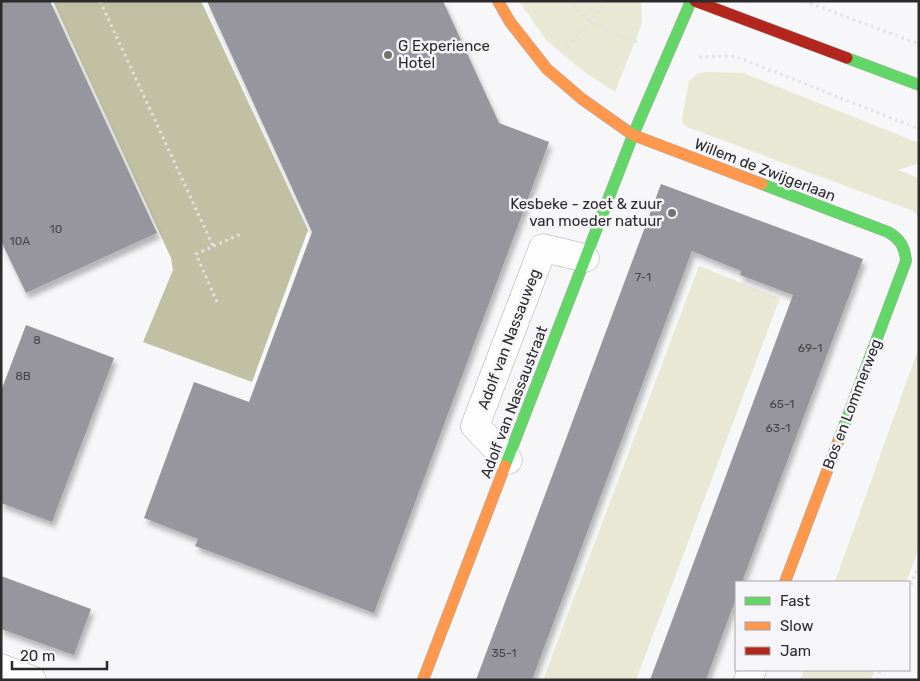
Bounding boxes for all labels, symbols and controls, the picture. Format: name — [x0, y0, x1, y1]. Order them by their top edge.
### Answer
place label: G Experience Hotel — [398, 37, 490, 72]
marker: G Experience Hotel — [382, 49, 394, 61]
street label: Willem de Zwijgerlaan — [692, 135, 838, 205]
place label: Kesbeke - zoet & zuur van moeder natuur — [510, 195, 662, 230]
marker: Kesbeke - zoet & zuur van moeder natuur — [666, 207, 678, 219]
house number: 10 — [50, 222, 62, 236]
house number: 10A — [10, 234, 30, 248]
street label: Adolf van Nassauweg — [474, 266, 544, 412]
house number: 7-1 — [635, 270, 651, 284]
street label: Adolf van Nassaustraat — [477, 323, 551, 481]
house number: 8 — [33, 333, 41, 347]
street label: Bos en Lommerweg — [819, 336, 885, 472]
house number: 69-1 — [798, 341, 822, 355]
house number: 8B — [15, 369, 31, 383]
house number: 65-1 — [770, 397, 794, 411]
house number: 63-1 — [766, 421, 790, 435]
legend — [735, 581, 910, 671]
text: Fast — [780, 592, 810, 610]
text: Slow — [780, 617, 813, 635]
scale bar — [12, 638, 108, 670]
text: Jam — [780, 642, 811, 660]
house number: 35-1 — [492, 646, 516, 660]
text: 20 m — [20, 647, 55, 665]

